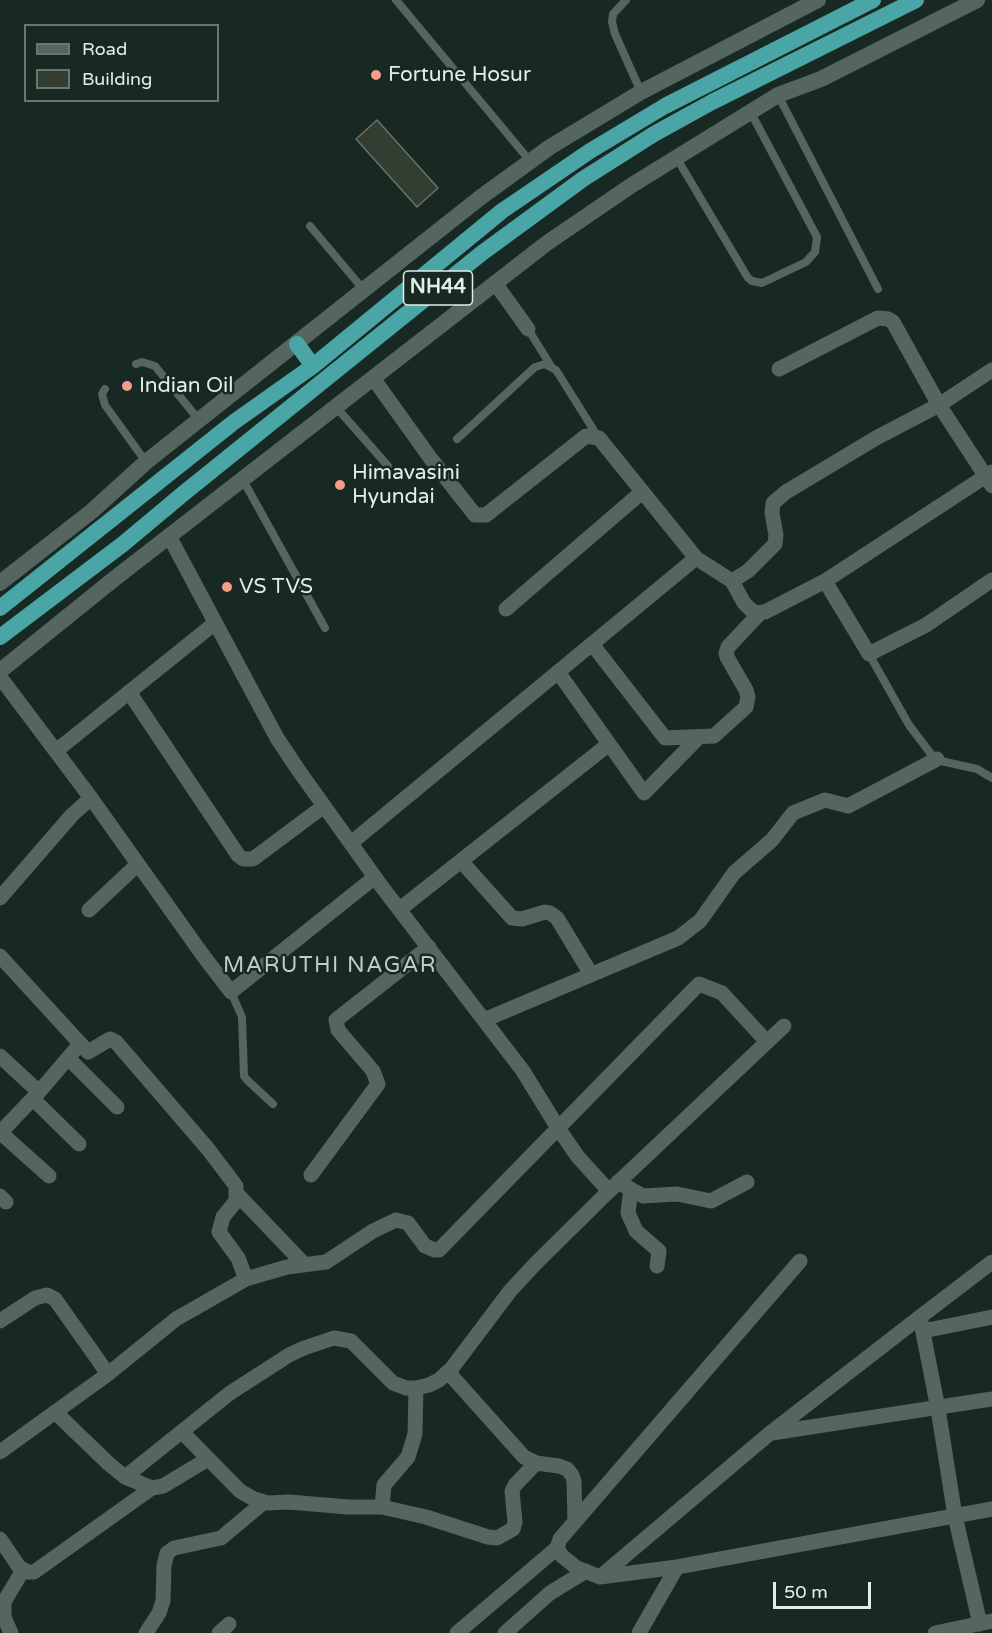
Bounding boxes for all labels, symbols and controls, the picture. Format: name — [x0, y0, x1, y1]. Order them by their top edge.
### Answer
legend — [24, 24, 219, 102]
text: Road — [82, 38, 127, 60]
place label: Fortune Hosur — [388, 62, 531, 88]
text: Building — [82, 68, 152, 90]
marker: Fortune Hosur — [369, 68, 383, 82]
road number: NH44 — [404, 271, 472, 305]
place label: Indian Oil — [139, 373, 233, 399]
marker: Indian Oil — [120, 379, 134, 393]
place label: Himavasini Hyundai — [352, 460, 460, 510]
marker: Himavasini Hyundai — [333, 478, 347, 492]
place label: VS TVS — [239, 574, 313, 600]
marker: VS TVS — [220, 580, 234, 594]
district label: MARUTHI NAGAR — [223, 953, 437, 979]
scale bar — [776, 1570, 874, 1608]
text: 50 m — [784, 1581, 828, 1603]

